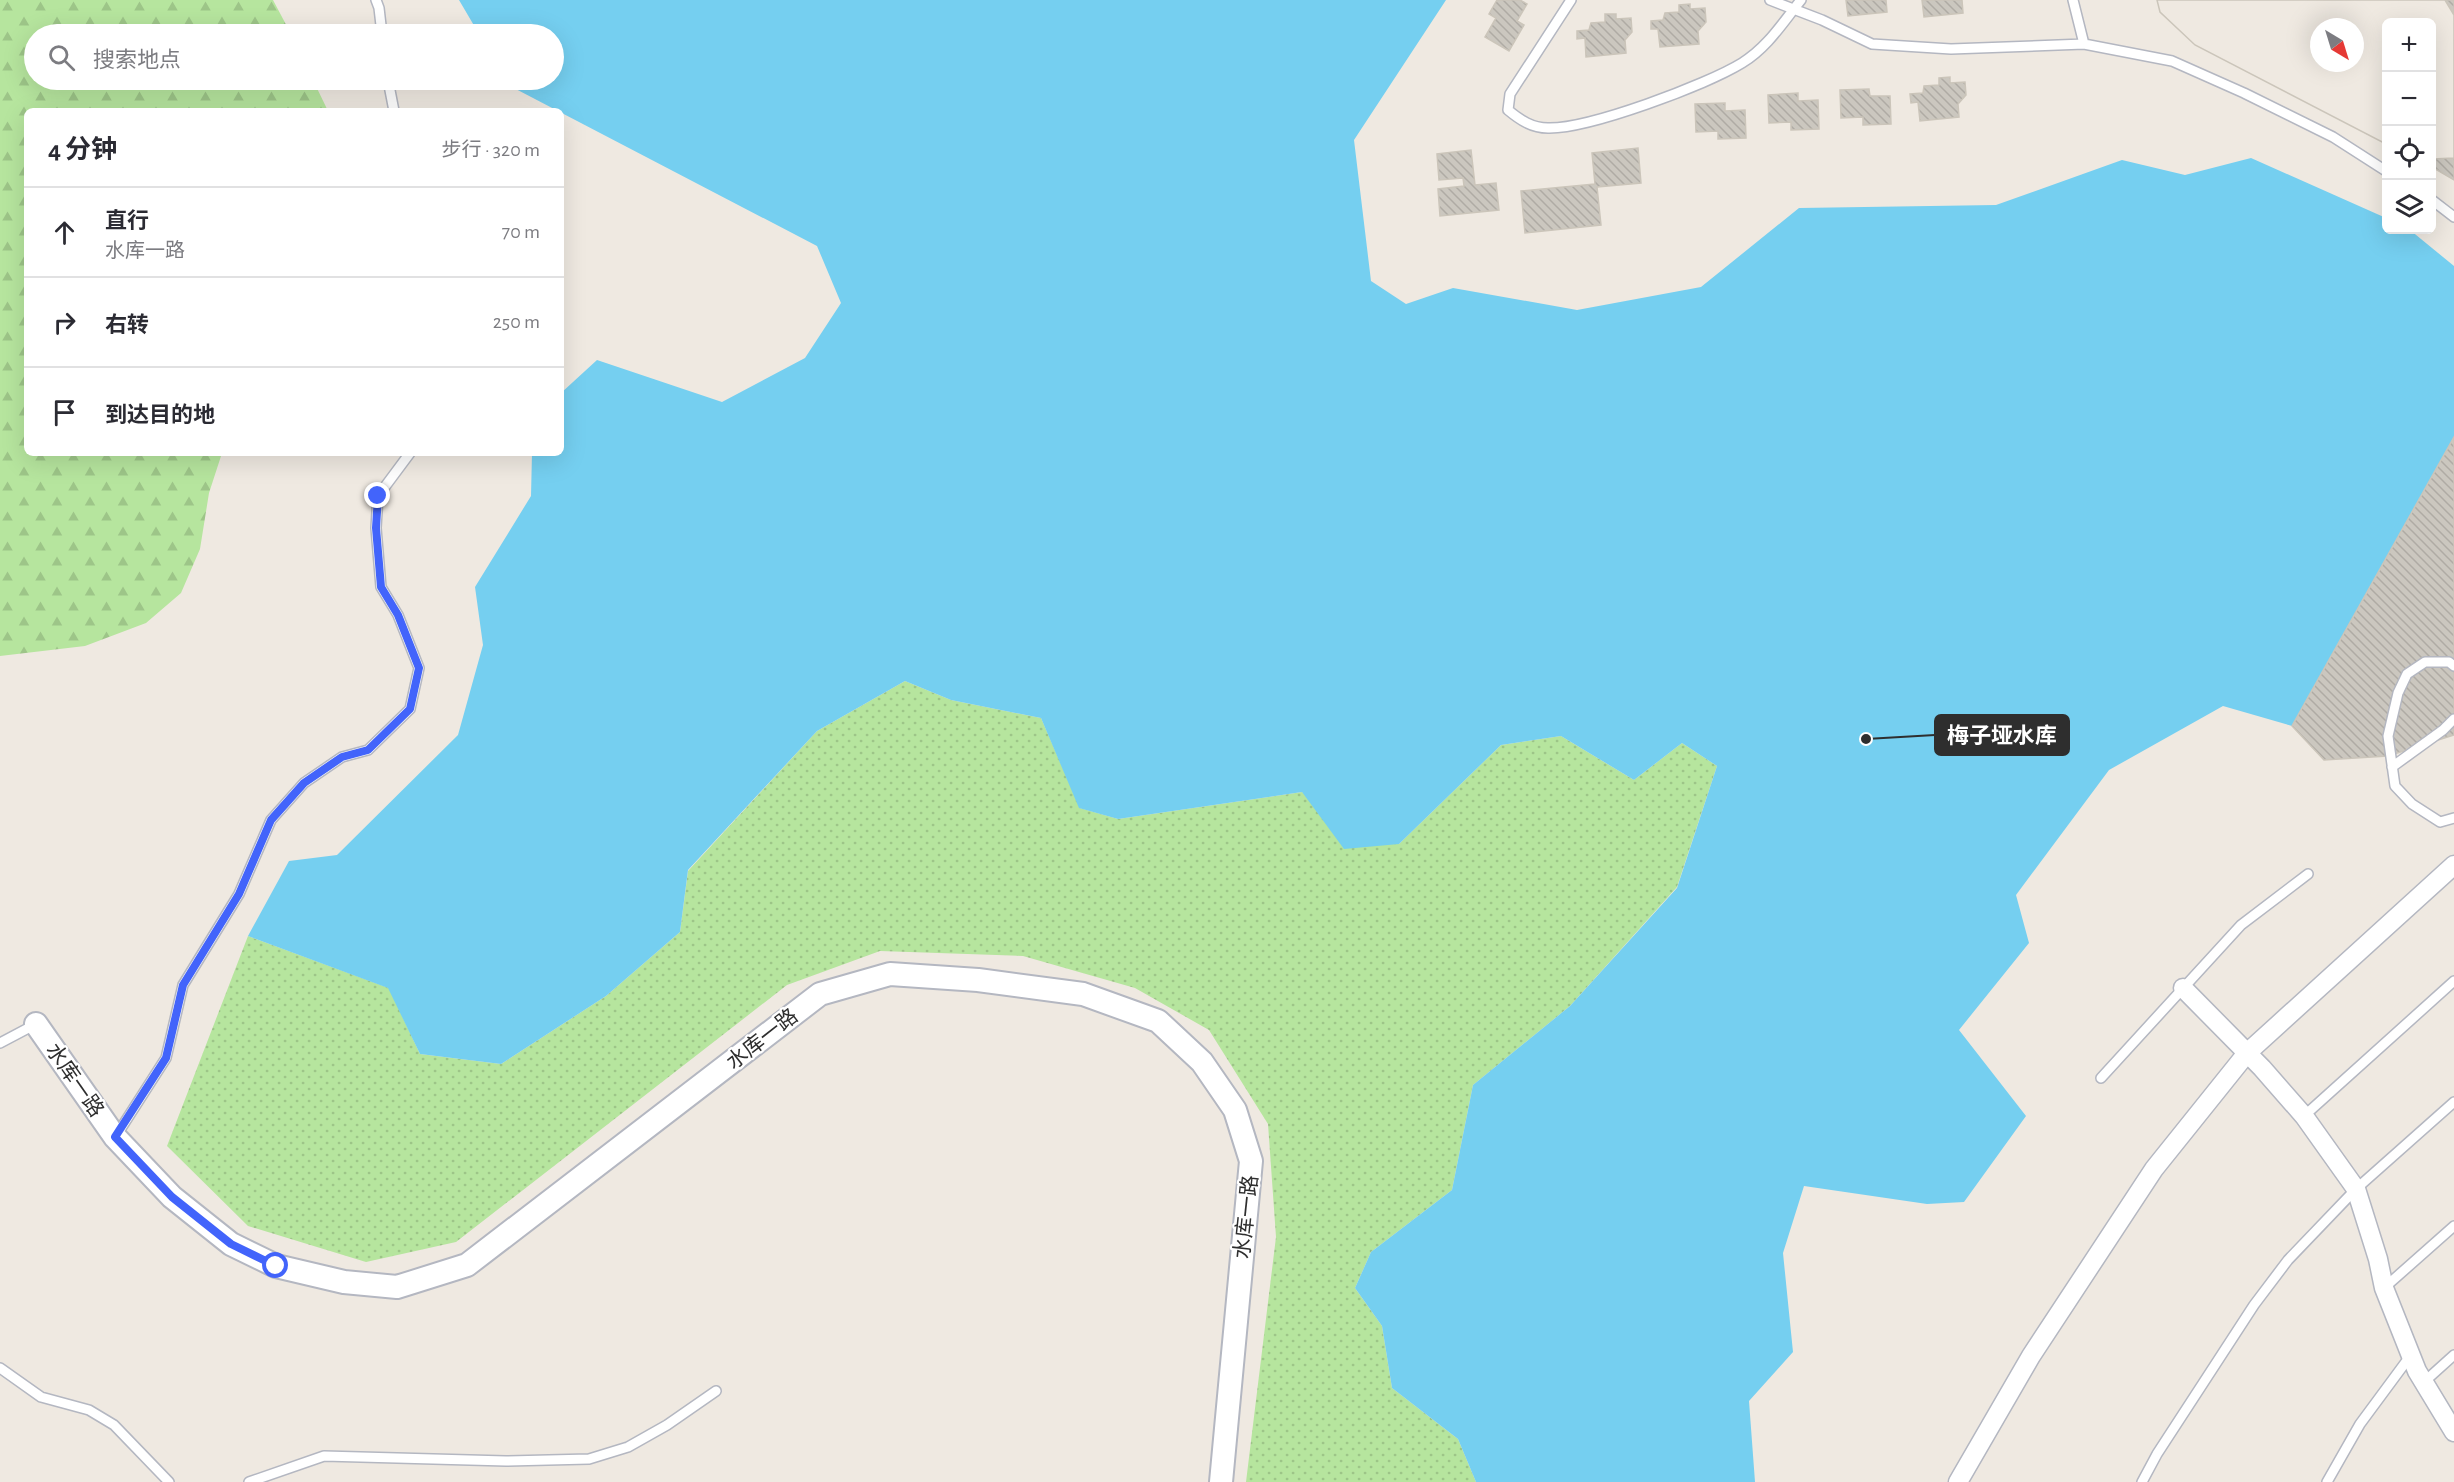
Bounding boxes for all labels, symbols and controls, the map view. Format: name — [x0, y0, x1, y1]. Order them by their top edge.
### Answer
north arrow — [2310, 18, 2364, 72]
map controls — [2382, 18, 2436, 234]
button: + — [2382, 18, 2436, 72]
search box — [24, 24, 564, 90]
icon: search — [45, 41, 78, 74]
text: 搜索地点 — [93, 49, 181, 71]
button: − — [2382, 72, 2436, 126]
button: locate — [2382, 126, 2436, 180]
text: 4 分钟 — [48, 137, 117, 163]
text: 步行 · 320 m — [442, 140, 540, 160]
button: layers — [2382, 180, 2436, 234]
text: 直行 — [105, 210, 149, 232]
icon: ahead — [48, 216, 81, 249]
text: 70 m — [502, 222, 540, 242]
text: 水库一路 — [105, 241, 185, 261]
icon: right — [48, 306, 81, 339]
text: 250 m — [493, 312, 540, 332]
text: 右转 — [105, 314, 149, 336]
icon: arrive — [48, 396, 81, 429]
text: 到达目的地 — [105, 404, 215, 426]
route end — [364, 482, 390, 508]
callout: 梅子垭水库 — [1935, 715, 2069, 755]
text: 梅子垭水库 — [1947, 724, 2057, 747]
street label: 水库一路 — [722, 1004, 802, 1074]
street label: 水库一路 — [42, 1039, 108, 1121]
street label: 水库一路 — [1231, 1174, 1261, 1260]
route start — [262, 1252, 288, 1278]

